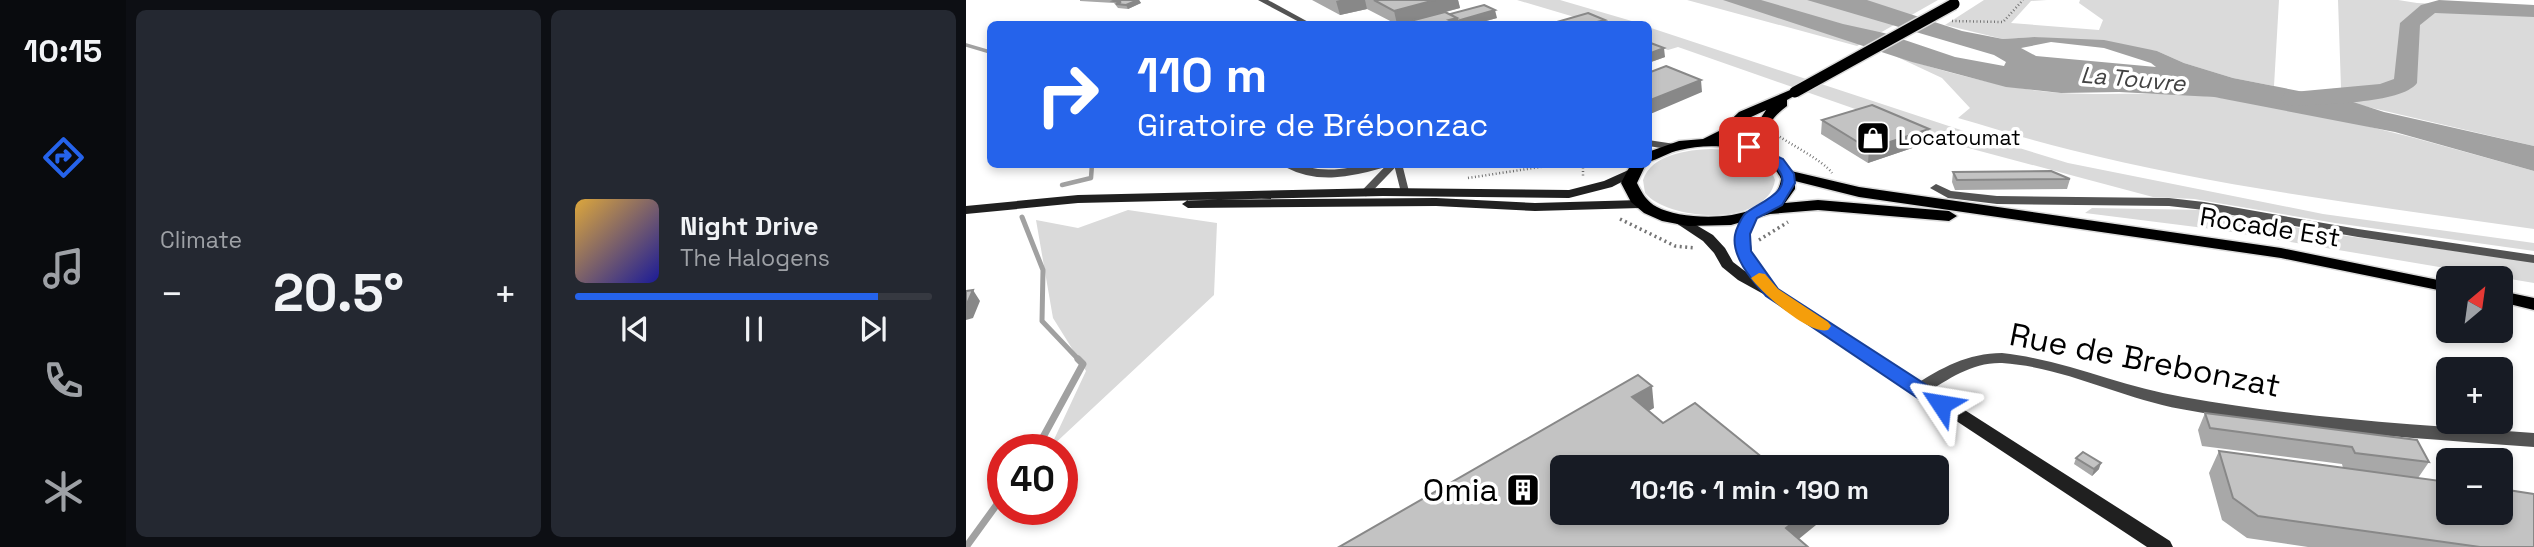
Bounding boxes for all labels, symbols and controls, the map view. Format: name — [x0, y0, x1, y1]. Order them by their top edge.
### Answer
text: 10:15 — [24, 31, 102, 71]
text: 110 m — [1137, 44, 1267, 106]
icon: right — [1022, 49, 1113, 140]
water label: La Touvre — [2079, 59, 2188, 99]
text: Giratoire de Brébonzac — [1137, 105, 1488, 145]
pin — [1719, 117, 1779, 177]
shop icon: Locatoumat — [1854, 119, 1892, 157]
place label: Locatoumat — [1898, 124, 2021, 151]
icon: arrive — [1730, 128, 1768, 166]
icon: directions — [39, 133, 88, 182]
street label: Rocade Est — [2197, 199, 2343, 255]
text: Night Drive — [680, 209, 818, 243]
text: Climate — [160, 225, 242, 255]
text: The Halogens — [680, 243, 830, 273]
icon: music — [39, 244, 88, 293]
text: 20.5° — [273, 260, 404, 326]
north arrow — [2436, 266, 2513, 343]
map controls — [2436, 266, 2513, 525]
text: − — [160, 270, 184, 318]
text: + — [493, 270, 517, 318]
icon: previous — [616, 310, 654, 348]
icon: pause — [735, 310, 773, 348]
icon: next — [854, 310, 892, 348]
street label: Rue de Brebonzat — [2006, 314, 2284, 406]
icon: phone — [39, 356, 88, 405]
button: + — [2436, 357, 2513, 434]
position arrow — [1904, 367, 1978, 441]
speed limit sign: 40 — [987, 434, 1078, 525]
button: − — [2436, 448, 2513, 525]
icon: climate — [39, 467, 88, 516]
place label: Omia — [1423, 470, 1498, 510]
building icon: Omia — [1504, 471, 1542, 509]
text: 10:16 · 1 min · 190 m — [1630, 473, 1869, 507]

